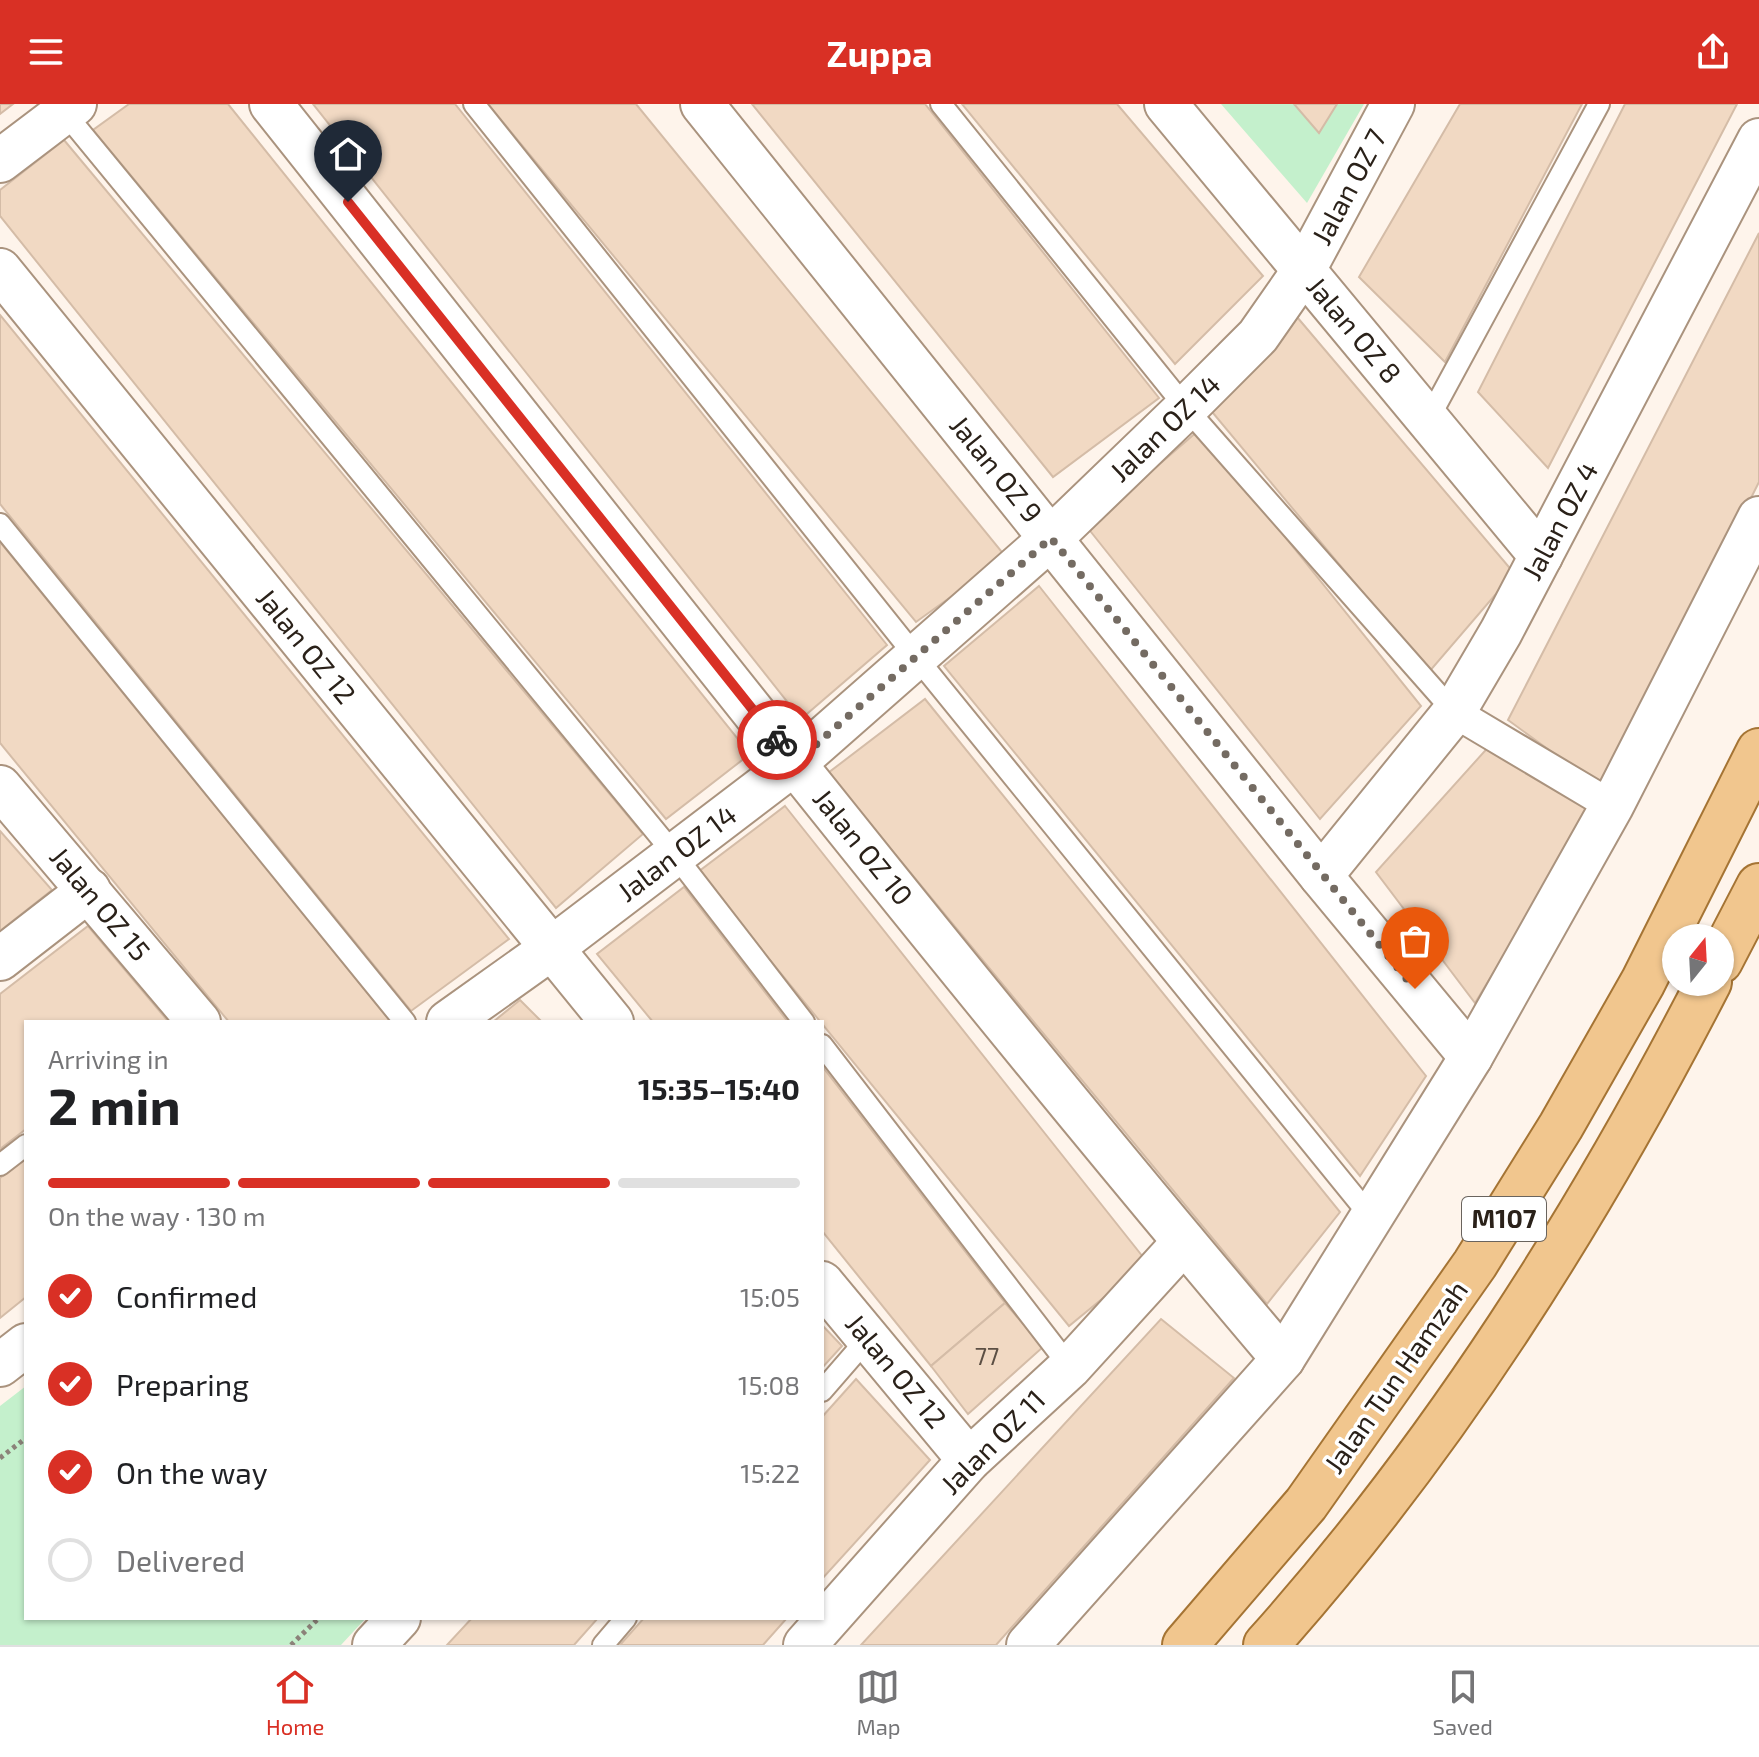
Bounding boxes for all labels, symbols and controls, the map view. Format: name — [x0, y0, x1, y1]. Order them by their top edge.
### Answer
icon: menu — [24, 30, 68, 74]
icon: share — [1691, 30, 1735, 74]
text: Zuppa — [826, 31, 933, 74]
pin — [314, 120, 382, 202]
street label: Jalan OZ 7 — [1304, 123, 1393, 250]
icon: home — [326, 132, 370, 176]
street label: Jalan OZ 8 — [1300, 269, 1409, 390]
street label: Jalan OZ 14 — [1102, 366, 1227, 488]
street label: Jalan OZ 9 — [943, 408, 1050, 529]
street label: Jalan OZ 4 — [1514, 456, 1604, 585]
street label: Jalan OZ 12 — [250, 581, 364, 710]
courier — [737, 700, 817, 780]
icon: bike — [755, 718, 799, 762]
street label: Jalan OZ 10 — [807, 781, 921, 911]
street label: Jalan OZ 14 — [610, 796, 743, 908]
street label: Jalan OZ 15 — [43, 840, 158, 967]
pin — [1381, 907, 1449, 989]
icon: bag — [1393, 919, 1437, 963]
north arrow — [1662, 924, 1734, 996]
map controls — [1662, 924, 1734, 996]
text: Arriving in — [48, 1043, 169, 1074]
text: 15:35–15:40 — [638, 1070, 800, 1106]
text: 2 min — [48, 1073, 181, 1135]
road number: M107 — [1462, 1197, 1546, 1241]
text: On the way · 130 m — [48, 1200, 266, 1231]
icon: check — [48, 1274, 92, 1318]
street label: Jalan Tun Hamzah — [1316, 1274, 1474, 1479]
text: Confirmed — [116, 1278, 257, 1314]
text: 15:05 — [740, 1281, 800, 1312]
street label: Jalan OZ 12 — [839, 1306, 954, 1434]
house number: 77 — [975, 1341, 999, 1370]
icon: check — [48, 1362, 92, 1406]
text: Preparing — [116, 1366, 249, 1402]
text: 15:08 — [738, 1369, 800, 1400]
street label: Jalan OZ 11 — [933, 1382, 1052, 1501]
icon: check — [48, 1450, 92, 1494]
text: On the way — [116, 1454, 268, 1490]
text: 15:22 — [740, 1457, 800, 1488]
text: Delivered — [116, 1542, 245, 1578]
tab: Home — [266, 1665, 324, 1739]
tab: Map — [856, 1665, 901, 1739]
tab: Saved — [1433, 1665, 1493, 1739]

